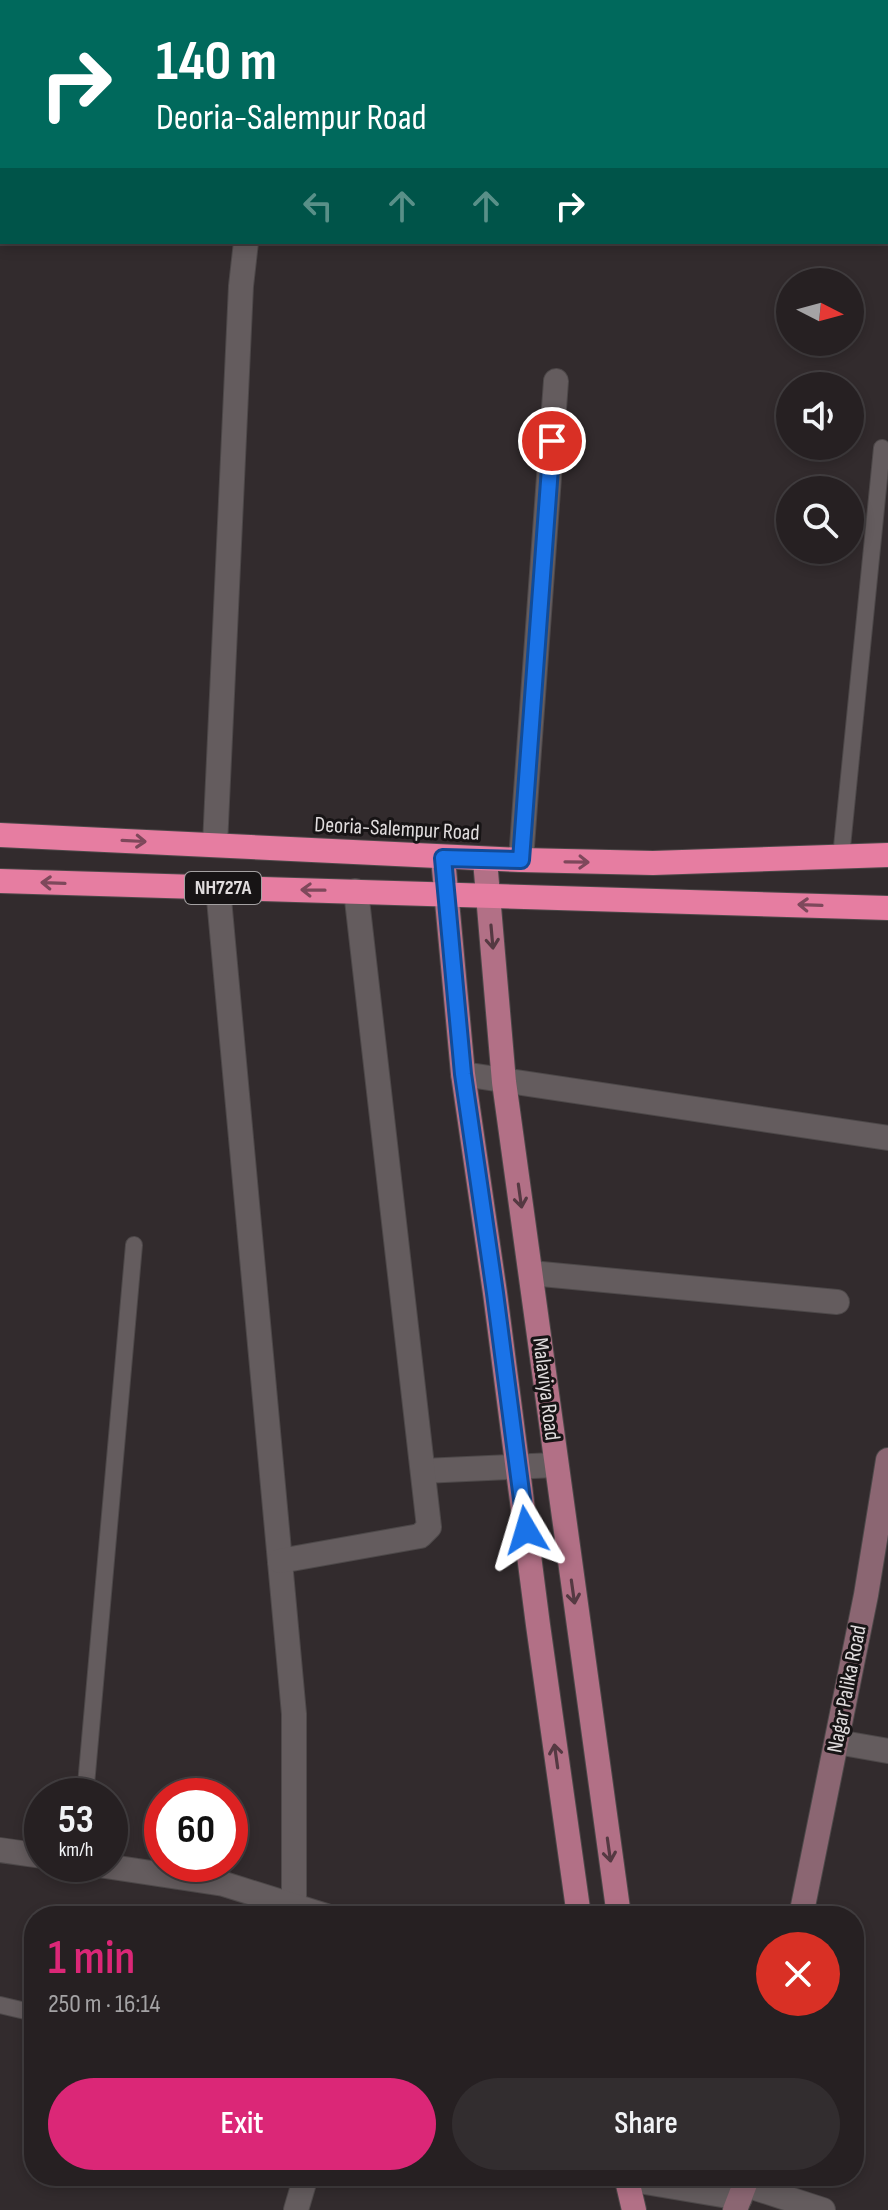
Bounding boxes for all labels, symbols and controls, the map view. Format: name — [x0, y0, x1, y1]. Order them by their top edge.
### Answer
text: 140 m — [156, 29, 277, 96]
icon: right — [24, 32, 128, 136]
text: Deoria-Salempur Road — [156, 97, 427, 140]
icon: left — [296, 184, 340, 228]
icon: ahead — [380, 184, 424, 228]
icon: ahead — [464, 184, 508, 228]
icon: right — [548, 184, 592, 228]
north arrow — [776, 268, 864, 356]
map controls — [776, 268, 864, 564]
button: sound — [776, 372, 864, 460]
pin — [518, 407, 586, 475]
icon: arrive — [530, 419, 574, 463]
button: search — [776, 476, 864, 564]
street label: Deoria-Salempur Road — [314, 811, 480, 847]
one-way arrow — [120, 834, 147, 849]
one-way arrow — [563, 854, 590, 869]
road number: NH727A — [185, 872, 261, 904]
one-way arrow — [40, 875, 67, 890]
one-way arrow — [300, 883, 327, 898]
one-way arrow — [797, 898, 824, 913]
one-way arrow — [484, 923, 499, 950]
one-way arrow — [513, 1183, 528, 1208]
street label: Malaviya Road — [526, 1336, 566, 1442]
position arrow — [484, 1488, 568, 1572]
one-way arrow — [566, 1579, 581, 1604]
street label: Nagar Palika Road — [821, 1623, 873, 1755]
one-way arrow — [548, 1743, 563, 1769]
speed limit sign: 60 — [144, 1778, 248, 1882]
text: 53 — [58, 1796, 94, 1844]
one-way arrow — [602, 1836, 617, 1862]
text: km/h — [59, 1838, 93, 1862]
text: 1 min — [48, 1930, 135, 1987]
button: close — [756, 1932, 840, 2016]
text: 250 m · 16:14 — [48, 1989, 160, 2020]
button: Exit — [48, 2078, 436, 2170]
button: Share — [452, 2078, 840, 2170]

